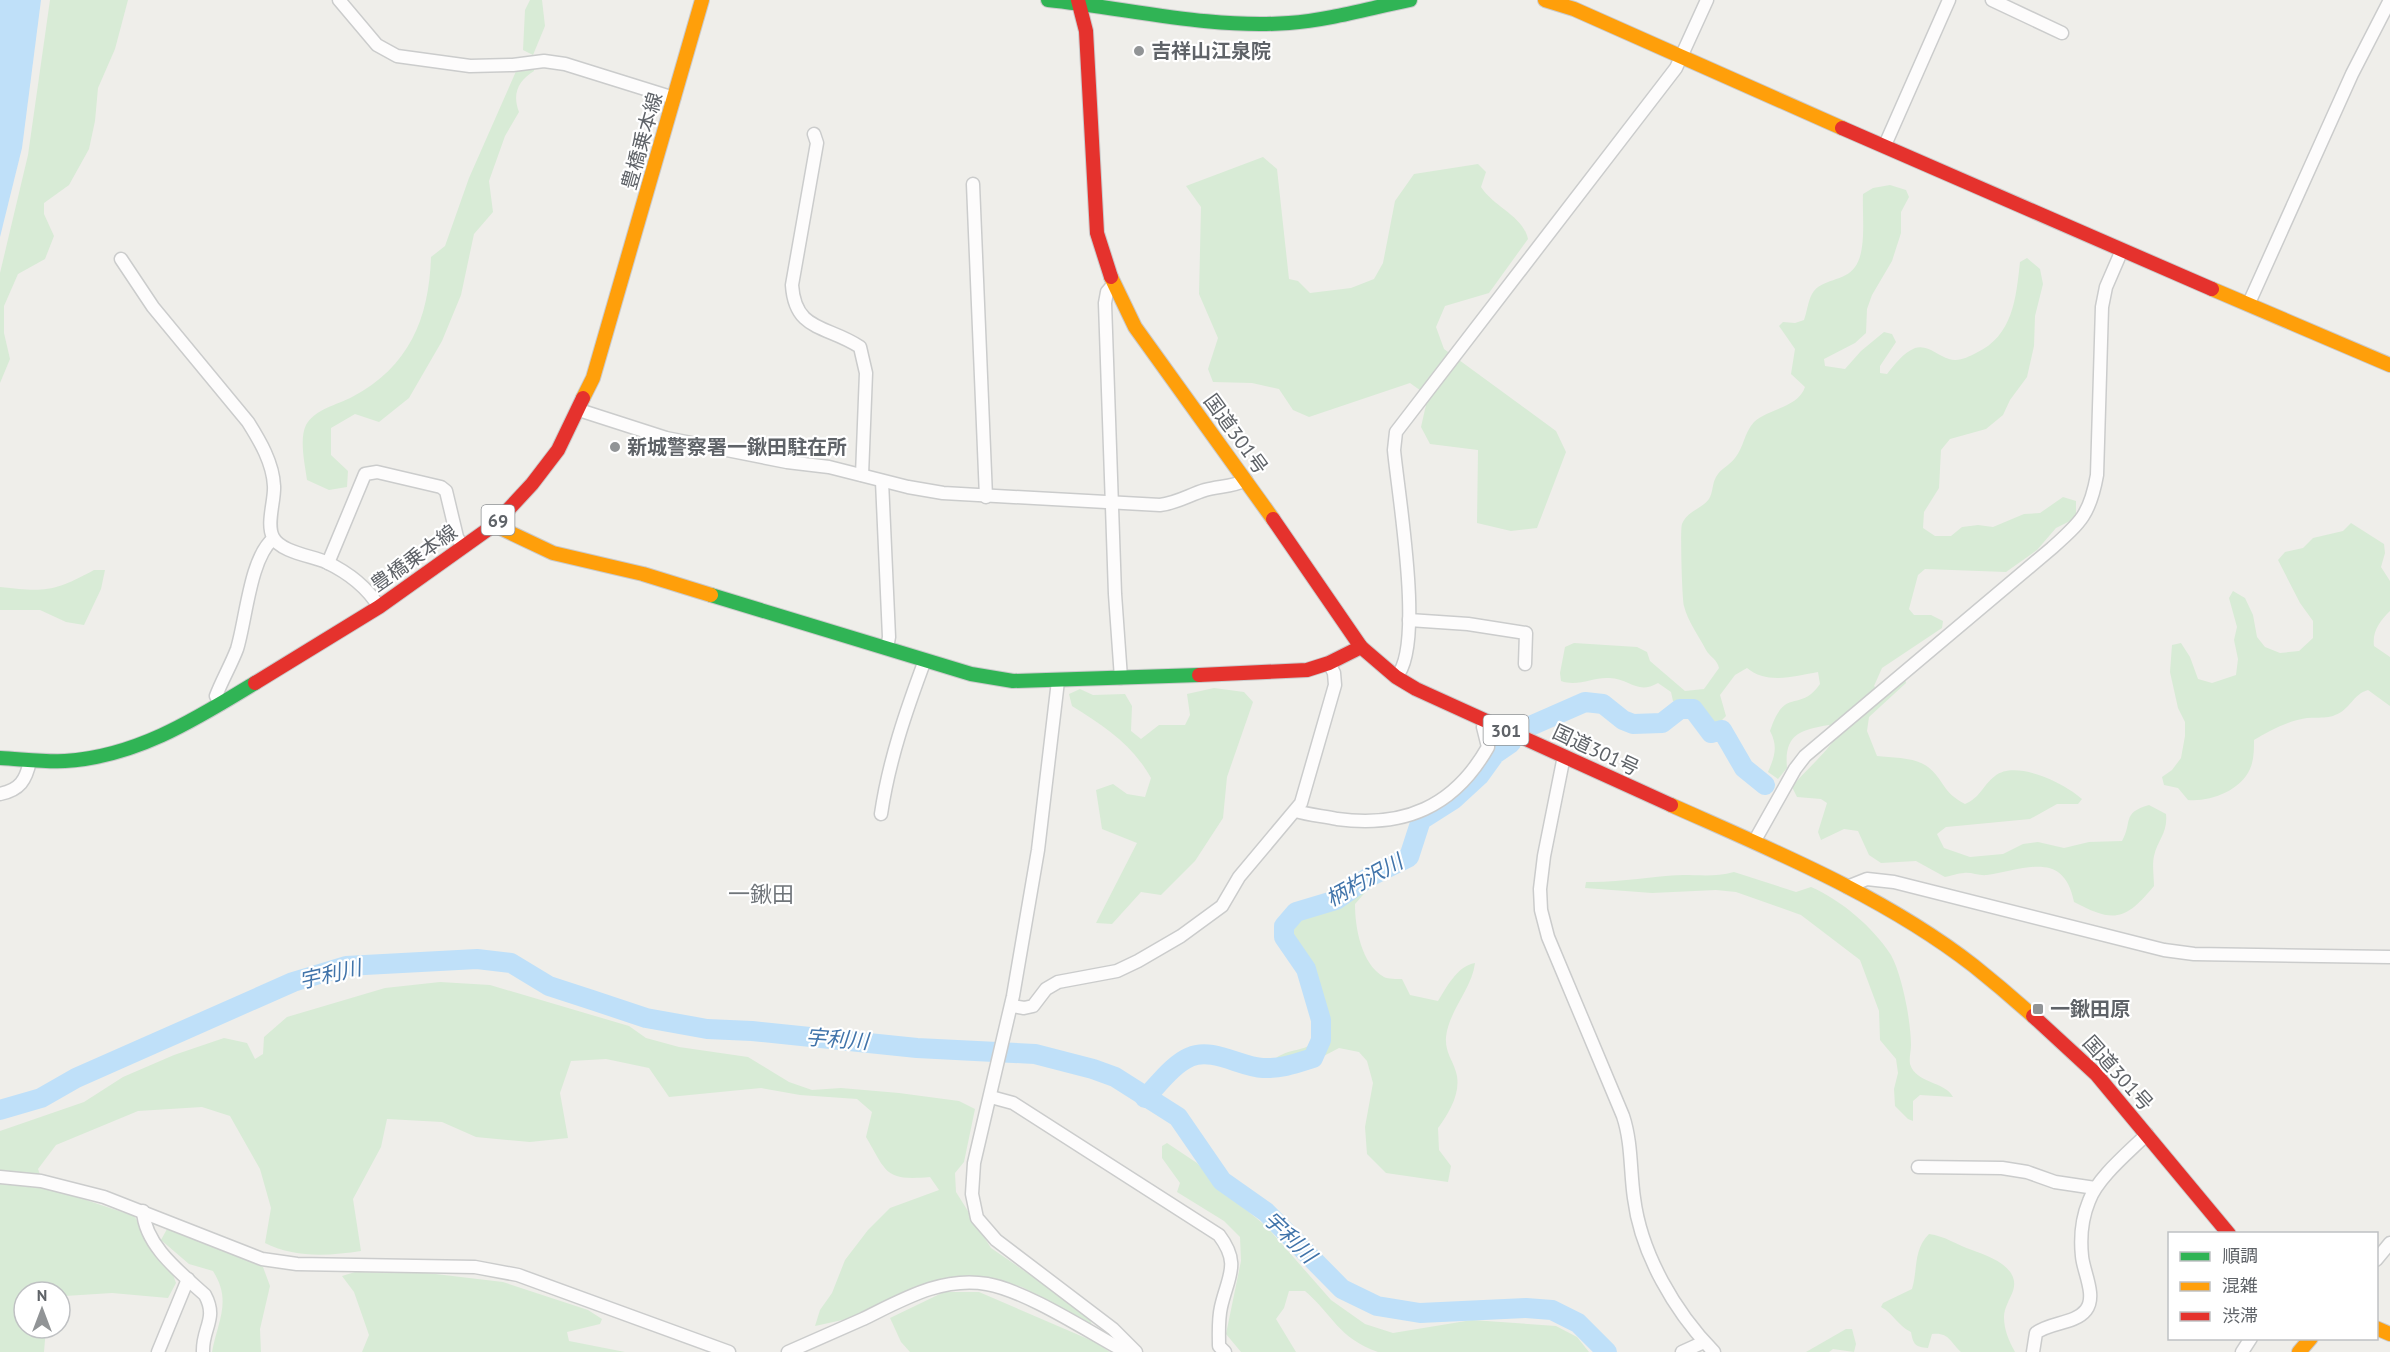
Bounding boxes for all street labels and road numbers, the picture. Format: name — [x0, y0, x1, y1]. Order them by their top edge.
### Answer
street label: 豊橋乗本線 — [616, 89, 668, 193]
street label: 国道301号 — [1198, 389, 1274, 479]
road number: 69 — [482, 505, 514, 535]
street label: 豊橋乗本線 — [366, 519, 462, 597]
road number: 301 — [1484, 715, 1528, 745]
street label: 国道301号 — [1548, 719, 1644, 781]
street label: 国道301号 — [2077, 1030, 2159, 1116]

